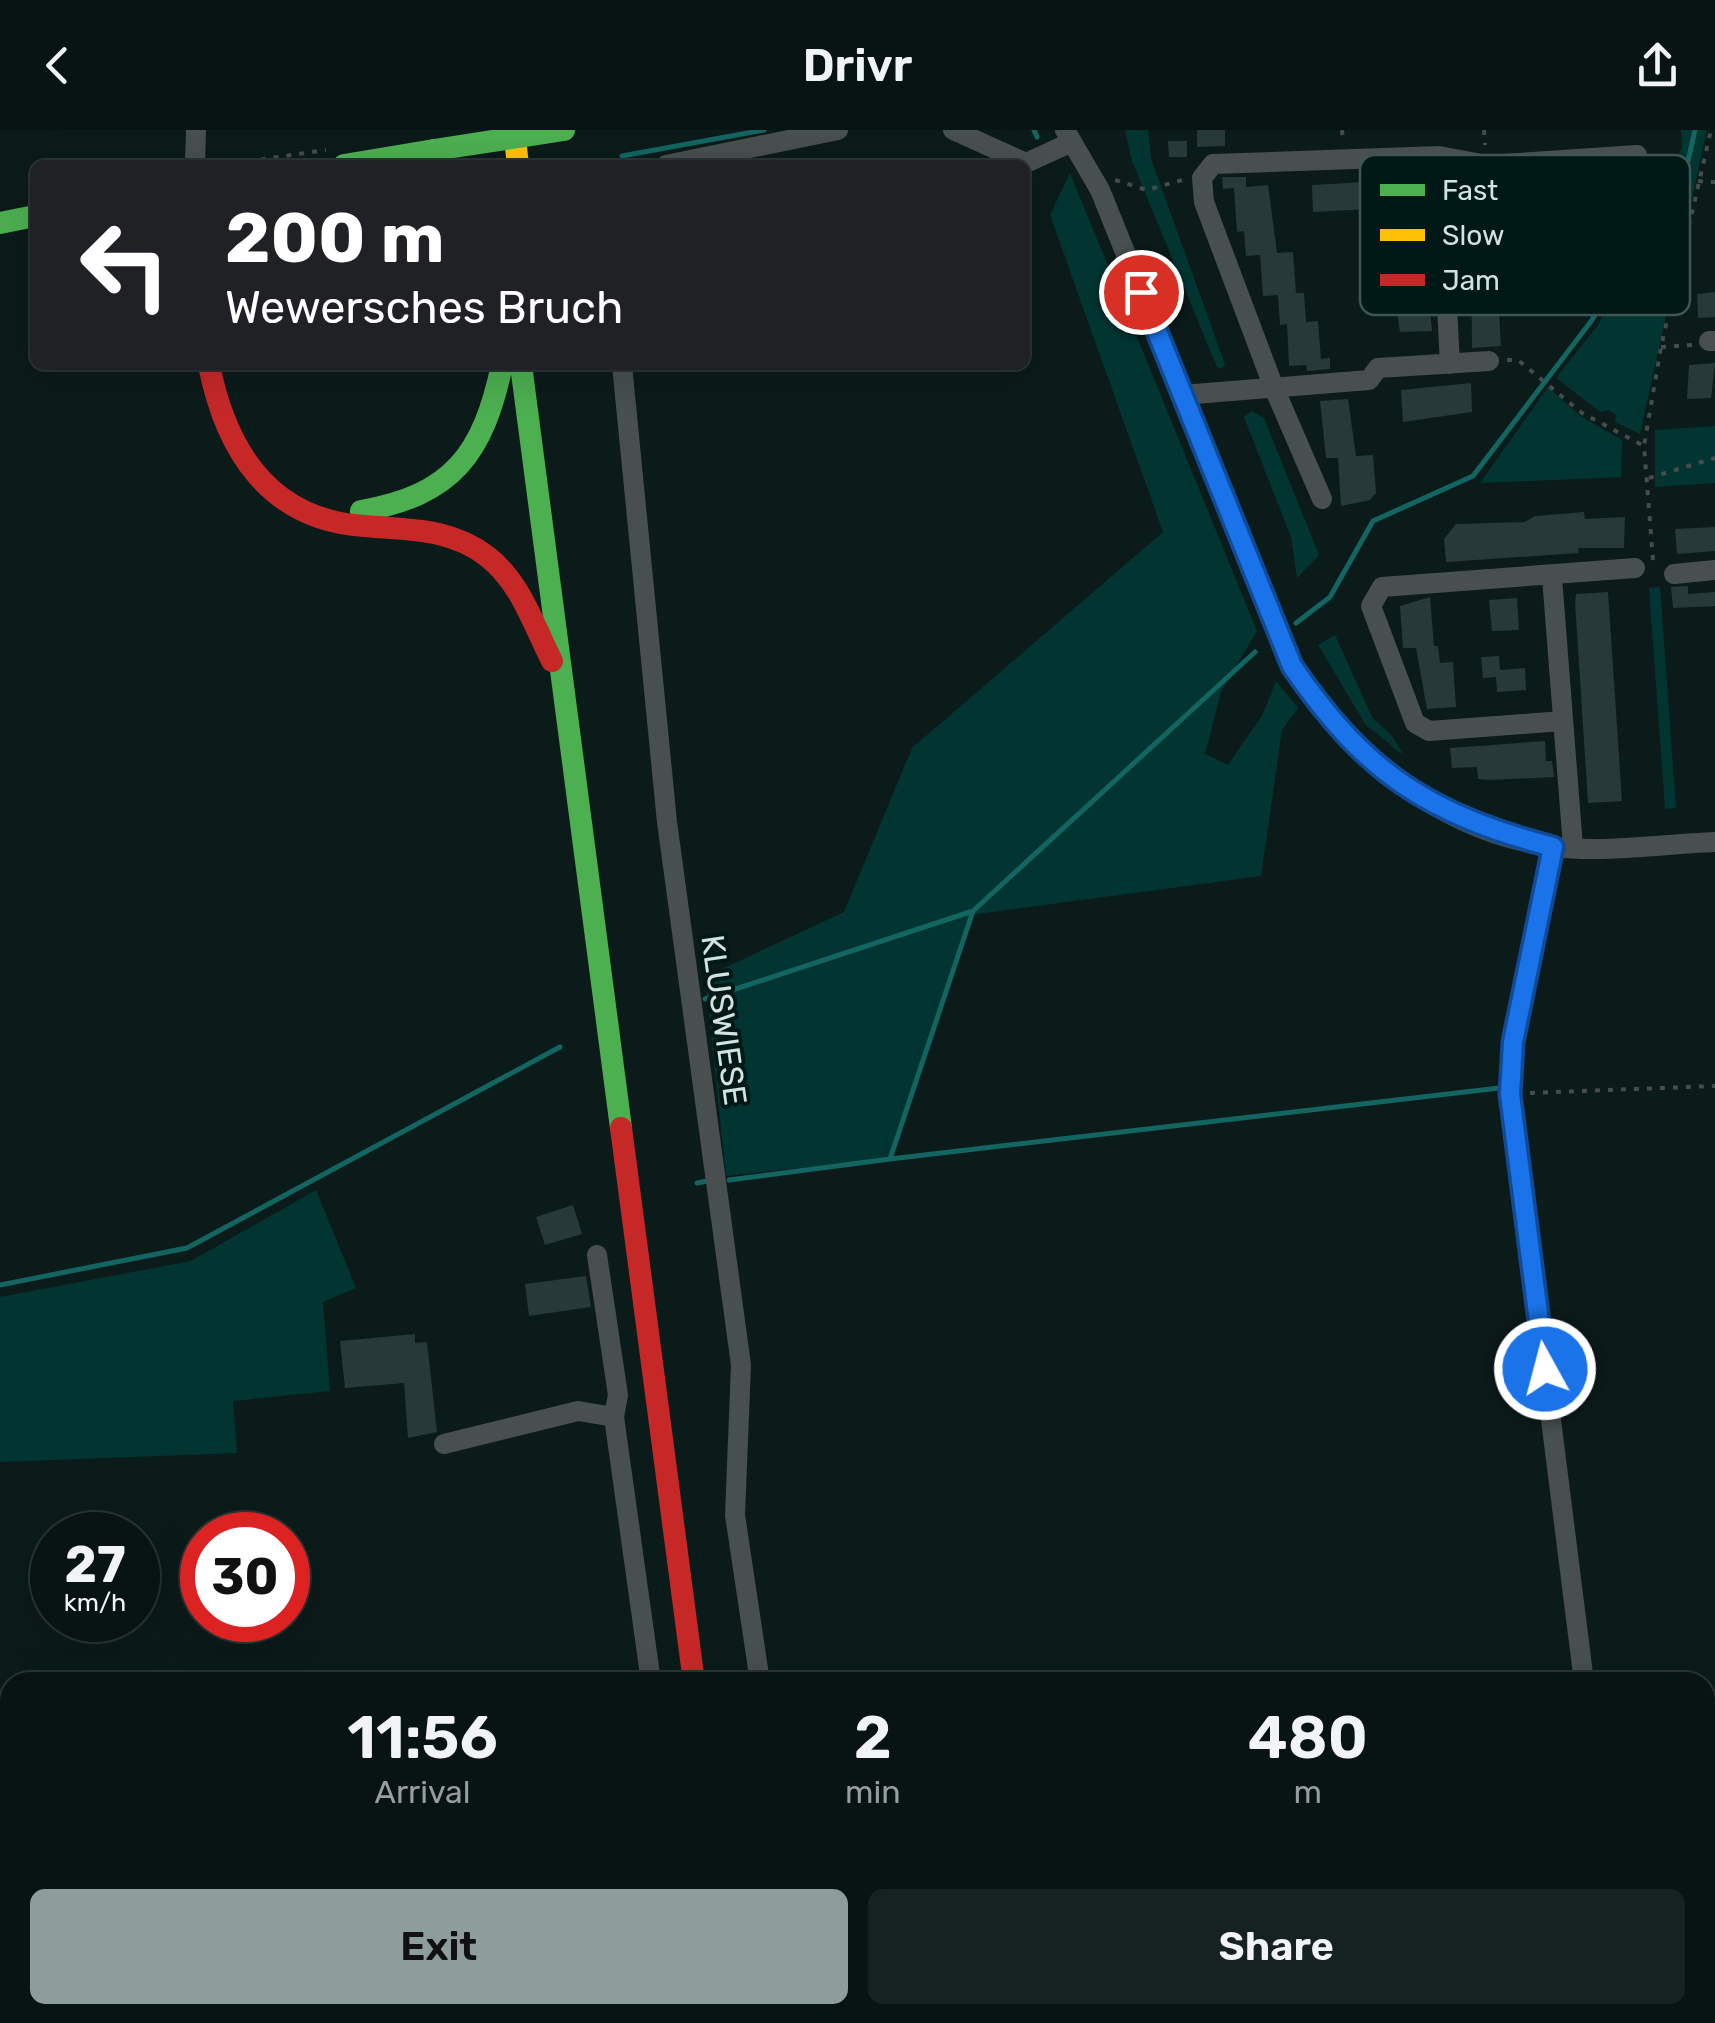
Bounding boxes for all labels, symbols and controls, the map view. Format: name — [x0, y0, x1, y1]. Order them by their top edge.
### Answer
icon: back — [30, 38, 85, 93]
icon: share — [1630, 38, 1685, 93]
text: Drivr — [803, 39, 912, 92]
legend — [1360, 155, 1690, 315]
text: Fast — [1442, 174, 1498, 207]
text: 200 m — [225, 197, 445, 280]
icon: left — [60, 200, 190, 330]
text: Slow — [1442, 219, 1504, 252]
pin — [1099, 250, 1184, 335]
text: Jam — [1442, 264, 1500, 297]
icon: arrive — [1114, 265, 1169, 320]
text: Wewersches Bruch — [225, 281, 623, 334]
street label: KLUSWIESE — [693, 932, 755, 1108]
position arrow — [1493, 1317, 1597, 1421]
speed limit sign: 30 — [180, 1512, 310, 1642]
text: 27 — [64, 1535, 126, 1595]
text: km/h — [64, 1588, 126, 1617]
text: 11:56 — [347, 1702, 498, 1773]
text: 2 — [854, 1702, 892, 1773]
text: 480 — [1248, 1702, 1368, 1773]
text: Arrival — [374, 1773, 471, 1811]
text: min — [845, 1773, 901, 1811]
text: m — [1294, 1773, 1322, 1811]
button: Exit — [30, 1889, 848, 2004]
button: Share — [868, 1889, 1685, 2004]

